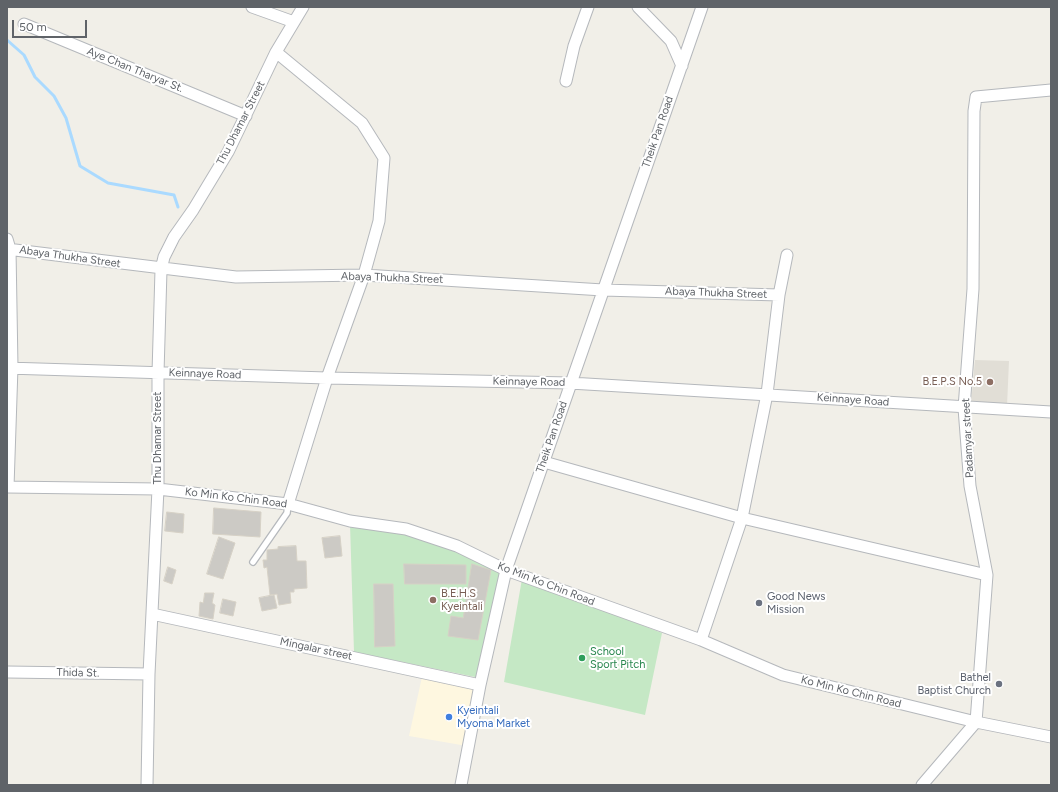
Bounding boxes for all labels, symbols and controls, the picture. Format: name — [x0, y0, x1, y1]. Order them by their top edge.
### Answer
scale bar — [14, 12, 89, 38]
text: 50 m — [19, 20, 47, 34]
street label: Aye Chan Tharyar St. — [85, 45, 185, 95]
street label: Thu Dhamar Street — [214, 79, 268, 167]
street label: Theik Pan Road — [640, 94, 676, 170]
street label: Abaya Thukha Street — [18, 243, 122, 271]
street label: Abaya Thukha Street — [341, 270, 443, 286]
street label: Abaya Thukha Street — [665, 285, 767, 301]
street label: Keinnaye Road — [168, 366, 242, 382]
street label: Keinnaye Road — [493, 375, 565, 389]
place label: B.E.P.S No.5 — [923, 375, 982, 389]
marker: B.E.P.S No.5 — [985, 377, 995, 387]
street label: Keinnaye Road — [816, 391, 890, 409]
street label: Thu Dhamar Street — [151, 392, 165, 484]
street label: Padamyar street — [959, 398, 977, 478]
street label: Theik Pan Road — [534, 399, 570, 475]
street label: Ko Min Ko Chin Road — [184, 485, 288, 511]
street label: Ko Min Ko Chin Road — [496, 559, 596, 609]
place label: B.E.H.S Kyeintali — [441, 587, 483, 613]
place label: Good News Mission — [767, 590, 825, 616]
marker: B.E.H.S Kyeintali — [428, 595, 438, 605]
marker: Good News Mission — [754, 598, 764, 608]
street label: Mingalar street — [279, 635, 353, 663]
place label: School Sport Pitch — [590, 645, 645, 671]
marker: School Sport Pitch — [577, 653, 587, 663]
street label: Thida St. — [57, 666, 99, 680]
place label: Bathel Baptist Church — [917, 671, 991, 697]
street label: Ko Min Ko Chin Road — [799, 673, 903, 711]
marker: Bathel Baptist Church — [994, 679, 1004, 689]
place label: Kyeintali Myoma Market — [457, 704, 530, 730]
marker: Kyeintali Myoma Market — [444, 712, 454, 722]

